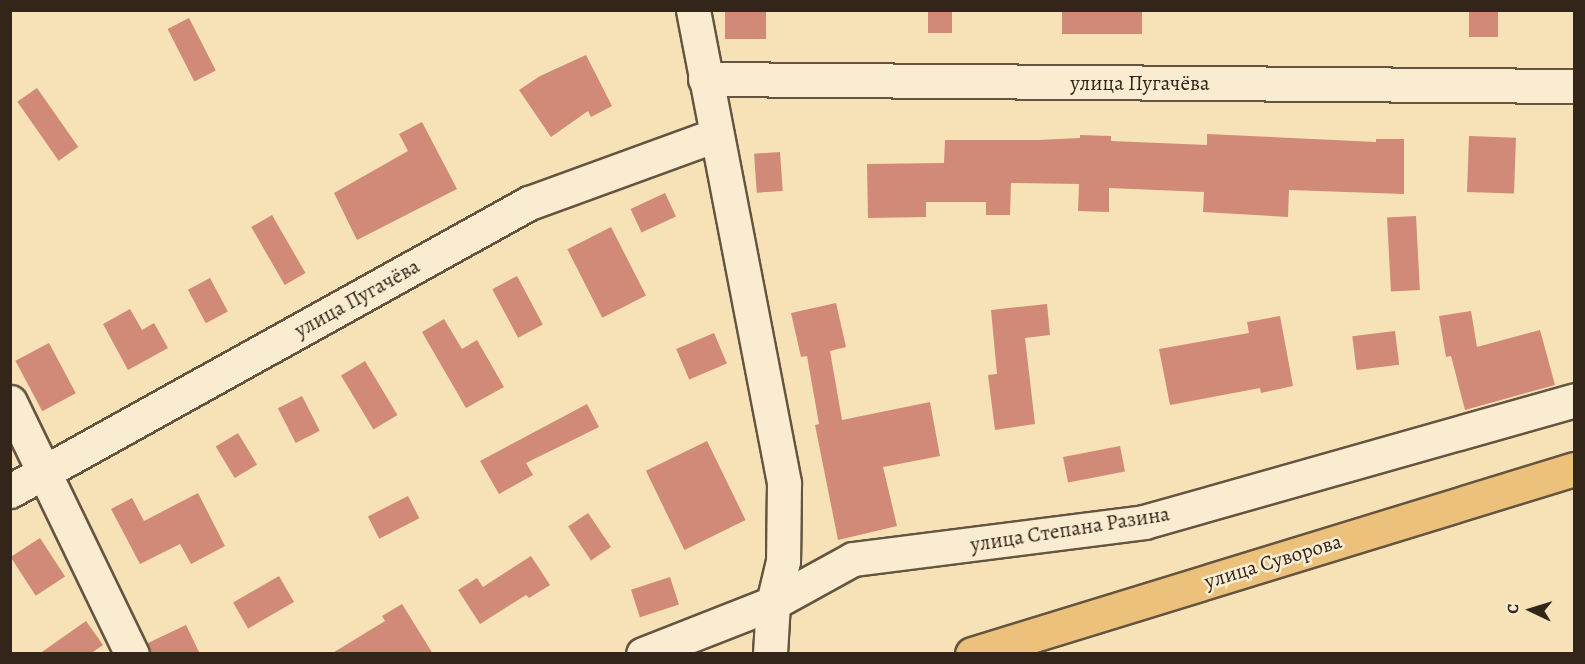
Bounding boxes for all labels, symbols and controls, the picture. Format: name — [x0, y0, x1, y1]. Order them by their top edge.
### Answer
street label: улица Пугачёва — [1070, 70, 1210, 96]
street label: улица Пугачёва — [290, 253, 424, 343]
street label: улица Степана Разина — [969, 501, 1171, 557]
street label: улица Суворова — [1201, 528, 1345, 594]
north arrow — [1501, 580, 1561, 640]
text: С — [1502, 603, 1524, 614]

